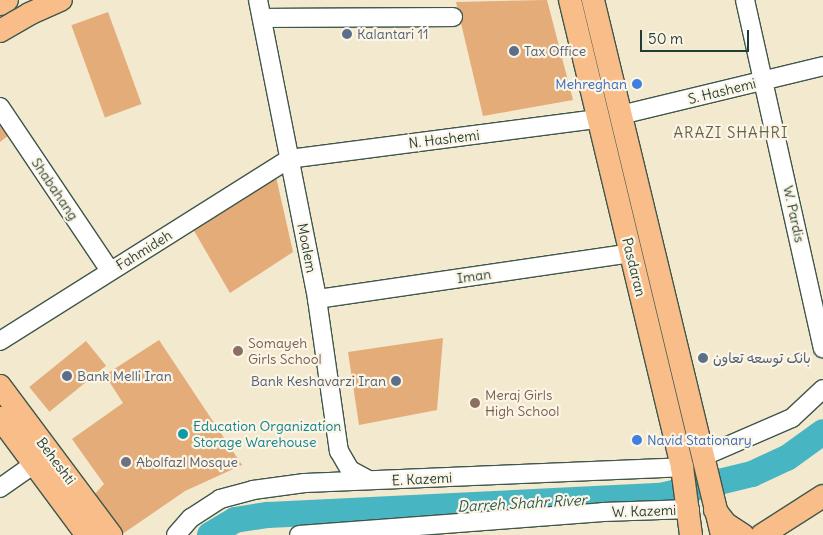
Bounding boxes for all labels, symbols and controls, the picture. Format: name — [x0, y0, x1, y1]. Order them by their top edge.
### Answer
scale bar — [643, 20, 752, 52]
place label: Kalantari 11 — [357, 26, 429, 42]
marker: Kalantari 11 — [341, 28, 353, 40]
text: 50 m — [648, 29, 683, 48]
place label: Tax Office — [524, 43, 586, 59]
marker: Tax Office — [508, 45, 520, 57]
street label: S. Hashemi — [686, 74, 758, 108]
place label: Mehreghan — [555, 76, 627, 92]
marker: Mehreghan — [631, 78, 643, 90]
district label: ARAZI SHAHRI — [672, 124, 790, 142]
street label: N. Hashemi — [408, 126, 480, 152]
street label: Shabahang — [28, 155, 82, 223]
street label: W. Pardis — [780, 184, 808, 244]
street label: Moalem — [294, 222, 320, 274]
street label: Fahmideh — [113, 226, 175, 274]
street label: Pasdaran — [619, 236, 649, 298]
street label: Iman — [456, 265, 492, 287]
place label: Somayeh Girls School — [248, 335, 322, 368]
marker: Somayeh Girls School — [232, 345, 244, 357]
place label: بانک توسعه تعاون — [713, 350, 811, 366]
marker: بانک توسعه تعاون — [697, 352, 709, 364]
place label: Bank Melli Iran — [77, 368, 172, 384]
marker: Bank Melli Iran — [61, 370, 73, 382]
place label: Bank Keshavarzi Iran — [251, 373, 386, 389]
marker: Bank Keshavarzi Iran — [390, 375, 402, 387]
place label: Meraj Girls High School — [485, 387, 559, 420]
marker: Meraj Girls High School — [469, 397, 481, 409]
place label: Education Organization Storage Warehouse — [193, 418, 341, 451]
marker: Education Organization Storage Warehouse — [177, 428, 189, 440]
place label: Navid Stationary — [647, 432, 752, 448]
street label: Beheshti — [33, 434, 79, 488]
marker: Navid Stationary — [631, 434, 643, 446]
place label: Abolfazl Mosque — [136, 454, 238, 470]
marker: Abolfazl Mosque — [120, 456, 132, 468]
street label: E. Kazemi — [391, 469, 453, 489]
water label: Darreh Shahr River — [457, 491, 587, 515]
street label: W. Kazemi — [612, 501, 676, 521]

